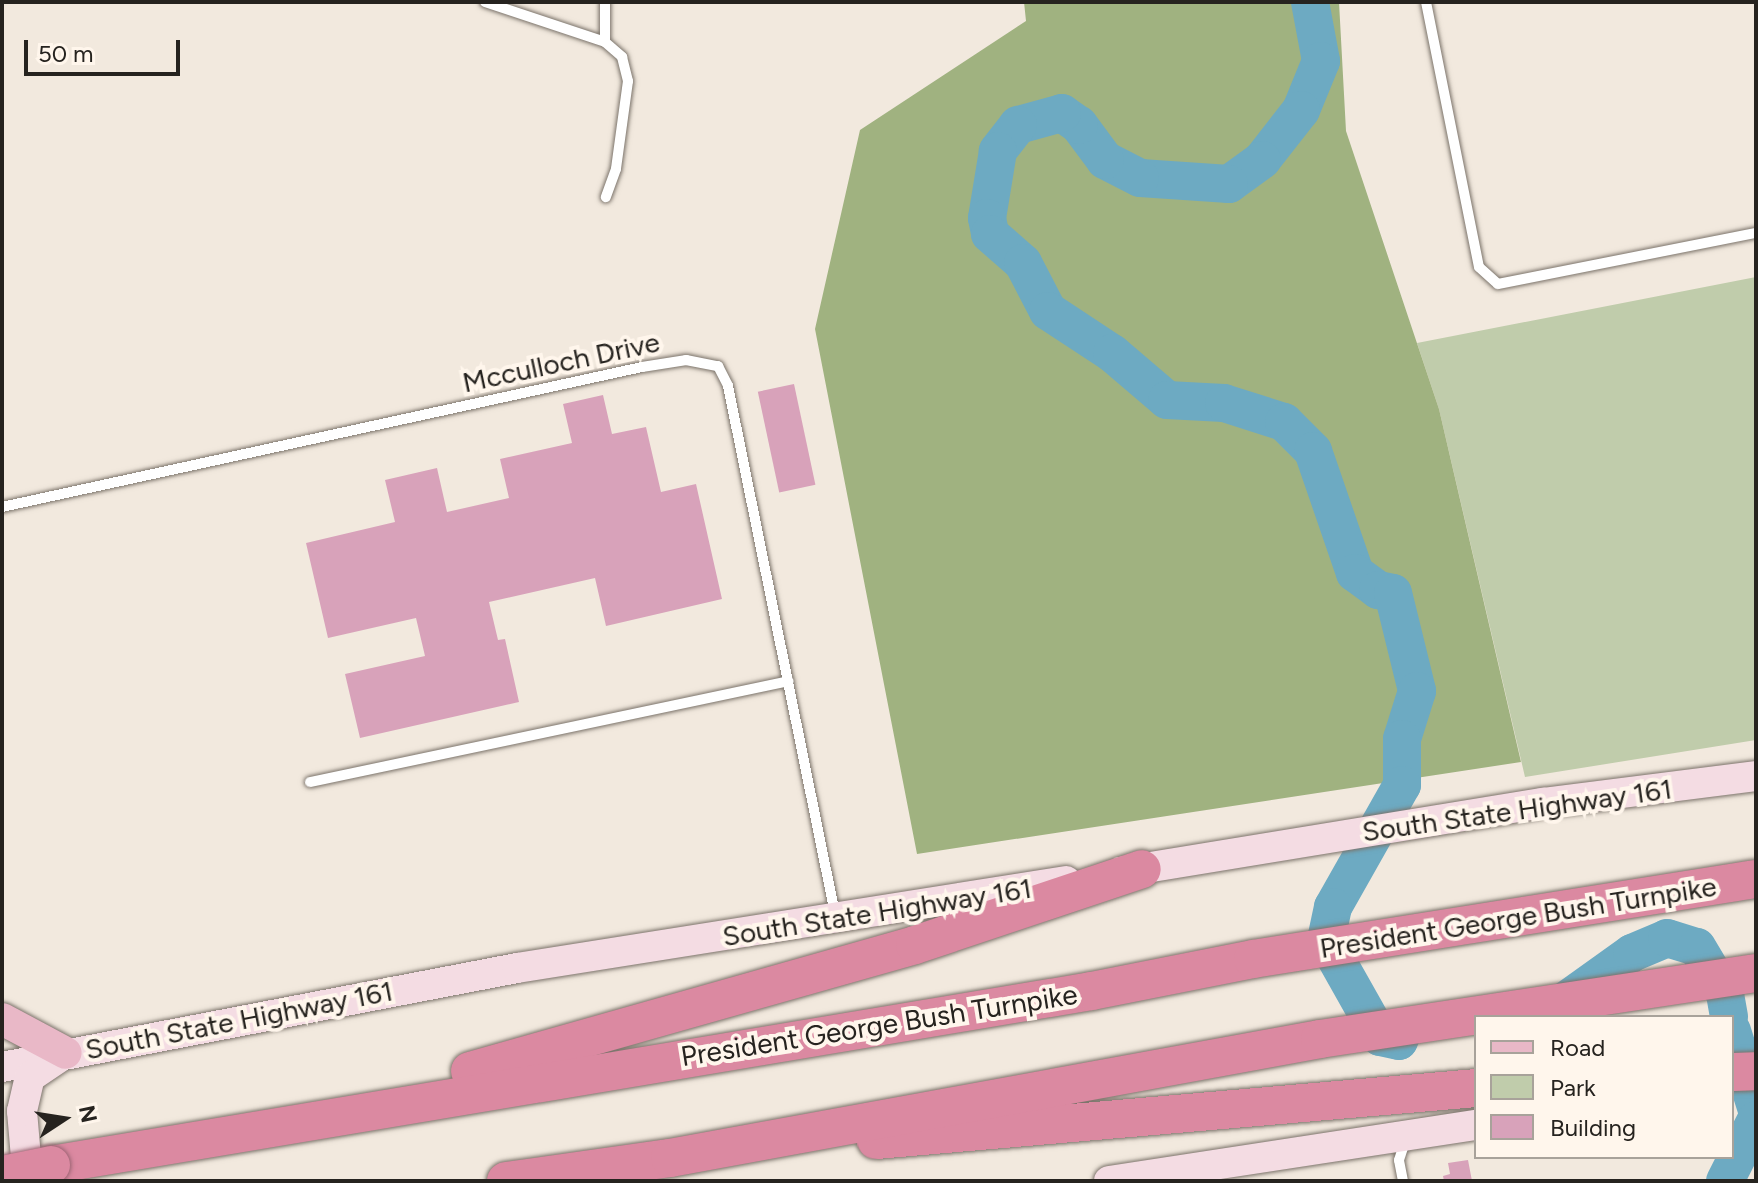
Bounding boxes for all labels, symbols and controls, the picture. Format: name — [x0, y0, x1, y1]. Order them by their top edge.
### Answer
scale bar — [28, 24, 184, 74]
text: 50 m — [38, 39, 94, 68]
street label: Mcculloch Drive — [459, 325, 663, 399]
street label: South State Highway 161 — [1360, 772, 1674, 848]
street label: President George Bush Turnpike — [1317, 869, 1719, 965]
street label: South State Highway 161 — [720, 871, 1034, 953]
street label: South State Highway 161 — [82, 974, 396, 1066]
street label: President George Bush Turnpike — [678, 977, 1080, 1073]
legend — [1474, 1015, 1734, 1159]
text: Road — [1550, 1033, 1605, 1062]
text: Park — [1550, 1073, 1596, 1102]
north arrow — [24, 1079, 104, 1159]
text: N — [73, 1103, 103, 1125]
text: Building — [1550, 1113, 1636, 1142]

